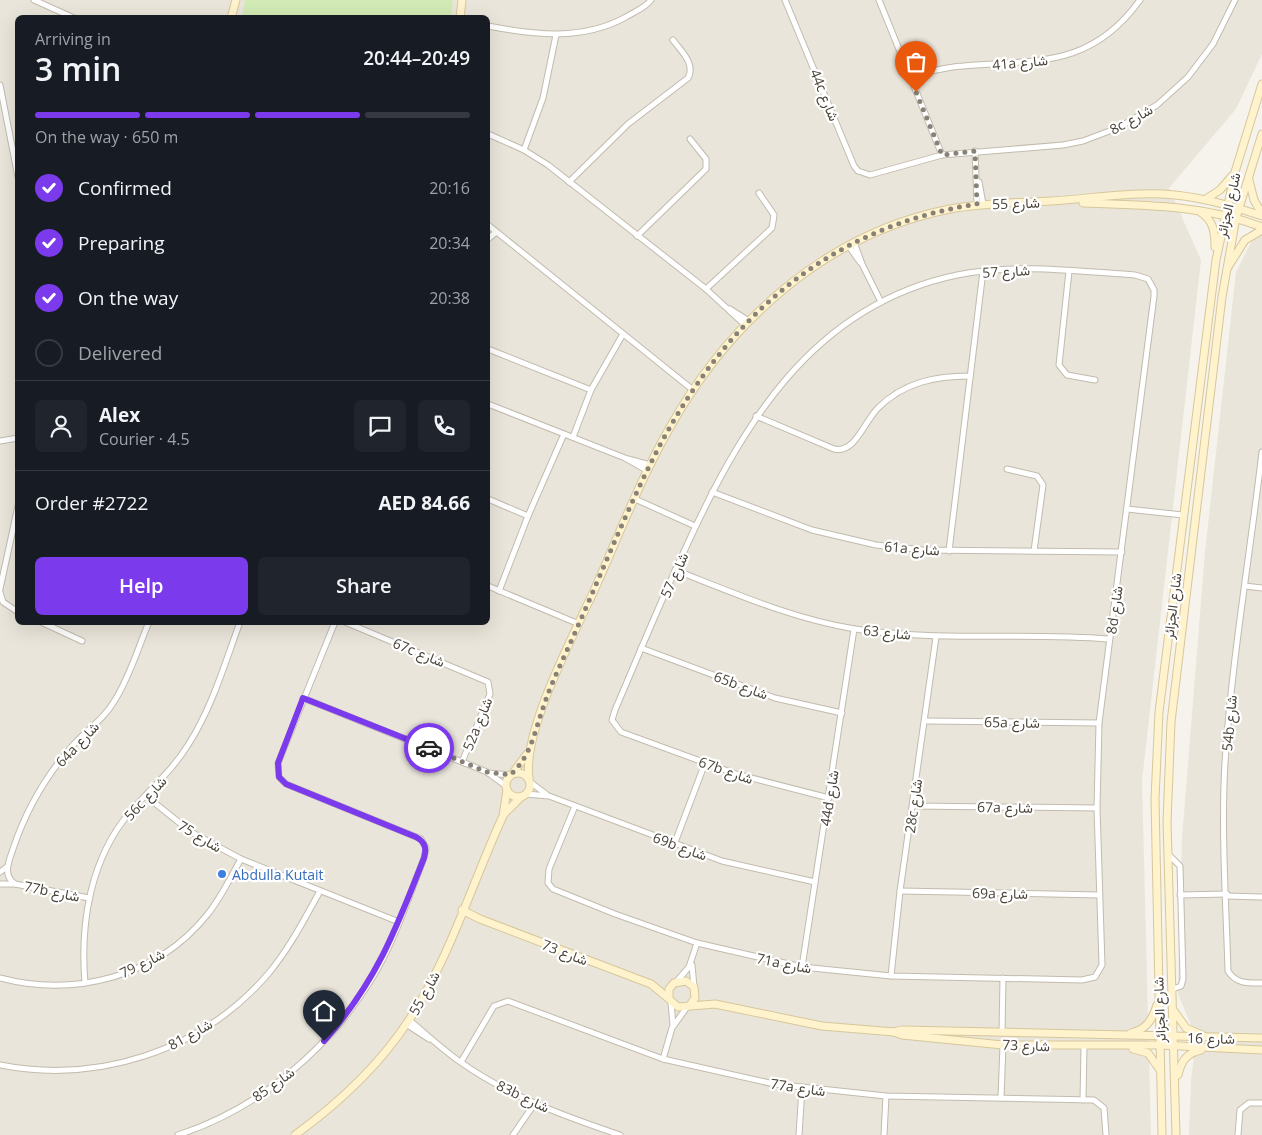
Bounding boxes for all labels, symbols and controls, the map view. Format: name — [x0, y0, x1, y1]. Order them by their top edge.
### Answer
text: Arriving in — [35, 28, 111, 50]
pin — [895, 41, 937, 92]
text: 20:44–20:49 — [363, 45, 470, 71]
text: 3 min — [35, 47, 121, 90]
icon: bag — [902, 48, 930, 76]
street label: 41a شارع — [991, 50, 1049, 76]
street label: 44c شارع — [804, 66, 844, 125]
street label: 8c شارع — [1106, 99, 1157, 140]
text: On the way · 650 m — [35, 126, 178, 148]
street label: شارع الجزائر — [1211, 171, 1247, 241]
icon: check — [35, 174, 63, 202]
text: Confirmed — [78, 175, 172, 201]
text: 20:16 — [429, 177, 470, 199]
street label: شارع 55 — [992, 193, 1040, 215]
icon: check — [35, 229, 63, 257]
text: Preparing — [78, 230, 165, 256]
text: 20:34 — [429, 232, 470, 254]
street label: شارع 57 — [982, 260, 1030, 284]
icon: check — [35, 284, 63, 312]
text: On the way — [78, 285, 178, 311]
text: 20:38 — [429, 287, 470, 309]
text: Delivered — [78, 340, 162, 366]
button: person — [35, 400, 87, 452]
button: chat — [354, 400, 406, 452]
button: phone — [418, 400, 470, 452]
text: Alex — [99, 402, 140, 428]
text: Courier · 4.5 — [99, 428, 190, 450]
text: Order #2722 — [35, 490, 148, 516]
text: AED 84.66 — [378, 490, 470, 516]
street label: 61a شارع — [883, 537, 940, 561]
street label: شارع 57 — [656, 549, 694, 602]
button: Help — [35, 557, 248, 615]
button: Share — [258, 557, 470, 615]
street label: شارع الجزائر — [1158, 572, 1187, 641]
street label: 8d شارع — [1101, 585, 1129, 636]
street label: شارع 63 — [862, 620, 912, 646]
street label: 67c شارع — [389, 633, 448, 673]
street label: 65b شارع — [711, 666, 771, 705]
street label: 54b شارع — [1217, 694, 1243, 752]
street label: 52a شارع — [458, 695, 498, 754]
street label: 65a شارع — [984, 712, 1040, 734]
street label: 64a شارع — [51, 717, 104, 772]
courier — [404, 723, 454, 773]
icon: car — [415, 734, 443, 762]
street label: 67b شارع — [696, 752, 756, 790]
street label: 44d شارع — [815, 769, 845, 828]
street label: 56c شارع — [119, 772, 172, 826]
street label: 28c شارع — [900, 778, 928, 835]
street label: 67a شارع — [977, 797, 1033, 819]
street label: شارع 75 — [174, 816, 225, 858]
street label: 69b شارع — [650, 827, 710, 866]
place label: Abdulla Kutait — [232, 865, 324, 884]
marker: Abdulla Kutait — [216, 868, 228, 880]
street label: 77b شارع — [22, 876, 81, 908]
street label: 69a شارع — [972, 883, 1028, 905]
street label: شارع 73 — [539, 935, 591, 971]
street label: شارع 79 — [116, 944, 169, 984]
street label: 71a شارع — [755, 948, 813, 980]
street label: شارع 55 — [404, 967, 446, 1019]
street label: شارع الجزائر — [1148, 977, 1172, 1044]
pin — [303, 990, 345, 1041]
icon: home — [310, 997, 338, 1025]
street label: شارع 81 — [164, 1014, 216, 1056]
street label: شارع 16 — [1187, 1028, 1235, 1050]
street label: شارع 73 — [1002, 1035, 1050, 1057]
street label: شارع 85 — [248, 1062, 299, 1107]
street label: 77a شارع — [769, 1074, 827, 1102]
street label: 83b شارع — [493, 1075, 553, 1118]

